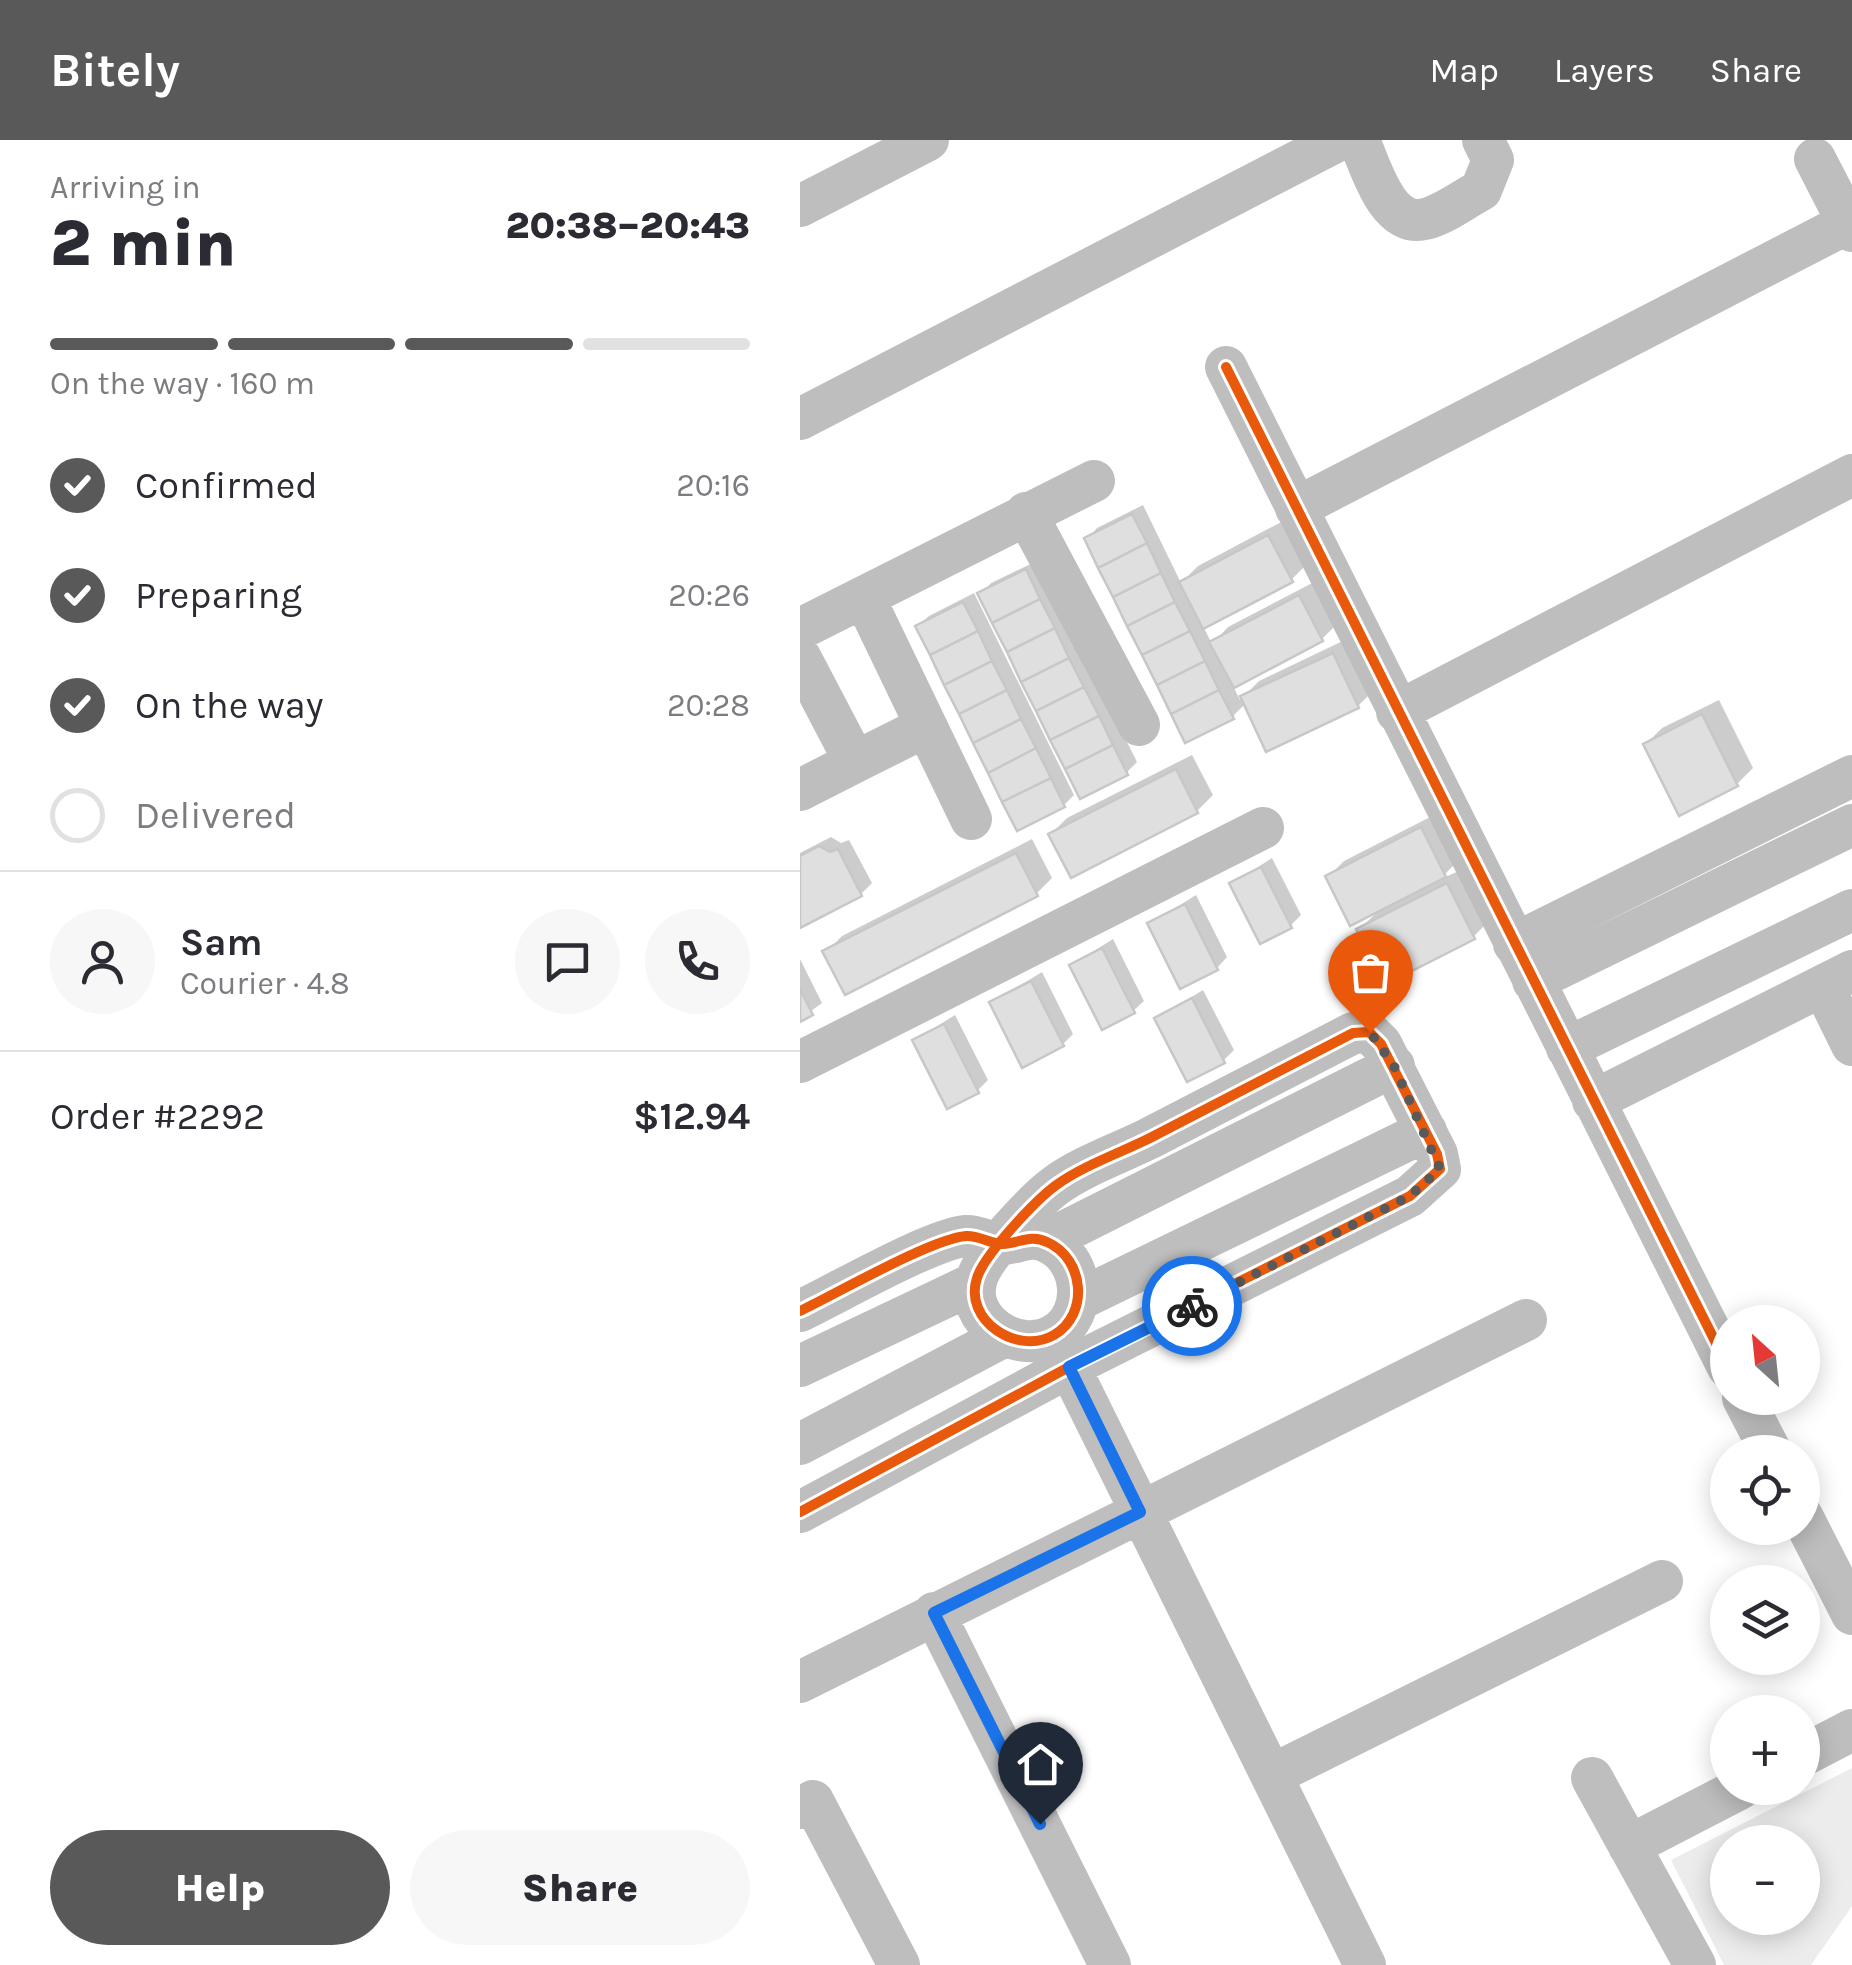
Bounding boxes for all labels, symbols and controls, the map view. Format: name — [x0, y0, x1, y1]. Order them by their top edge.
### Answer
text: Bitely — [50, 42, 180, 98]
text: Map — [1429, 50, 1499, 91]
text: Layers — [1554, 50, 1655, 91]
text: Share — [1710, 50, 1802, 91]
text: Arriving in — [50, 169, 201, 206]
text: 20:38–20:43 — [505, 203, 750, 248]
text: 2 min — [50, 205, 236, 281]
text: On the way · 160 m — [50, 365, 315, 402]
icon: check — [50, 458, 105, 513]
text: Confirmed — [135, 463, 318, 508]
text: 20:16 — [676, 467, 750, 504]
icon: check — [50, 568, 105, 623]
text: Preparing — [135, 573, 302, 618]
text: 20:26 — [668, 577, 750, 614]
icon: check — [50, 678, 105, 733]
text: On the way — [135, 683, 323, 728]
text: 20:28 — [667, 687, 750, 724]
text: Delivered — [135, 793, 296, 838]
button: person — [50, 909, 155, 1014]
button: chat — [515, 909, 620, 1014]
button: phone — [645, 909, 750, 1014]
text: Sam — [180, 920, 263, 965]
pin — [1328, 930, 1413, 1033]
icon: bag — [1343, 945, 1398, 1000]
text: Courier · 4.8 — [180, 965, 350, 1002]
text: Order #2292 — [50, 1094, 265, 1139]
text: $12.94 — [633, 1094, 750, 1139]
courier — [1142, 1256, 1242, 1356]
icon: bike — [1165, 1279, 1220, 1334]
north arrow — [1710, 1305, 1820, 1415]
map controls — [1710, 1305, 1820, 1935]
button: locate — [1710, 1435, 1820, 1545]
button: layers — [1710, 1565, 1820, 1675]
button: + — [1710, 1695, 1820, 1805]
pin — [998, 1722, 1083, 1825]
icon: home — [1013, 1737, 1068, 1792]
button: − — [1710, 1825, 1820, 1935]
button: Help — [50, 1830, 390, 1945]
button: Share — [410, 1830, 750, 1945]

